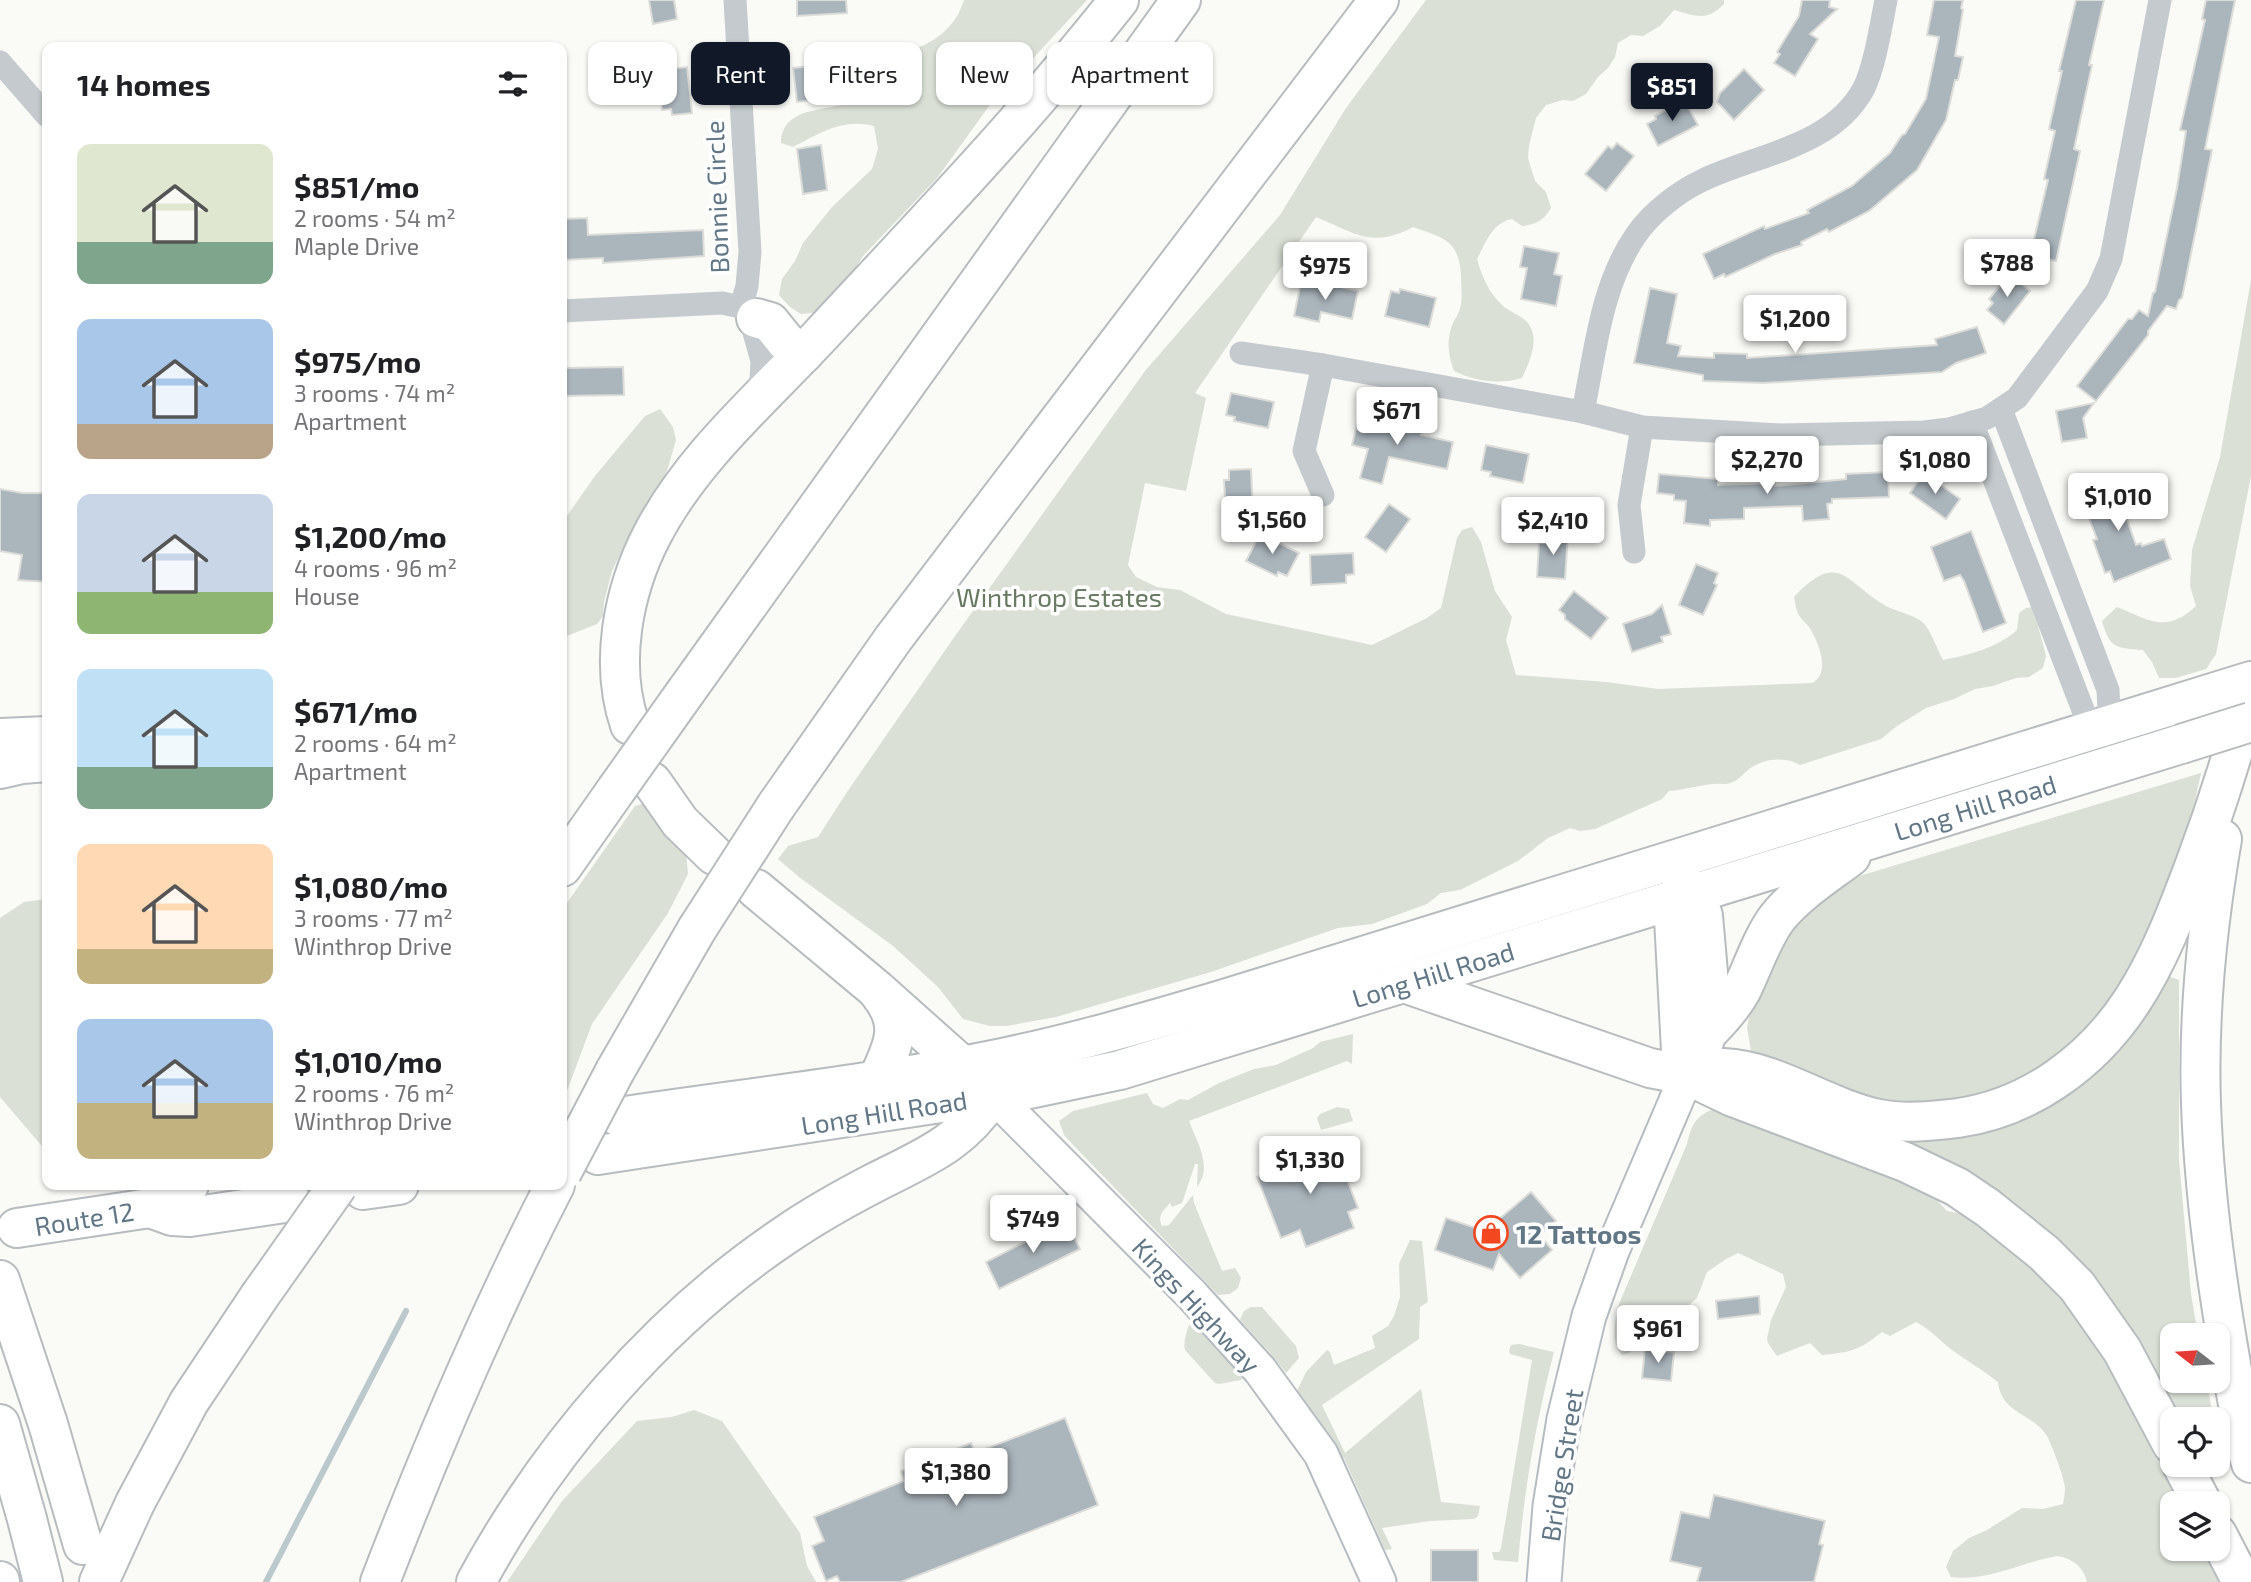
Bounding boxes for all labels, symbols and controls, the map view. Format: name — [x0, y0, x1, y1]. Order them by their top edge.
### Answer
chip: Buy — [588, 42, 677, 105]
chip: Rent — [691, 42, 790, 105]
chip: Filters — [804, 42, 922, 105]
chip: New — [936, 42, 1033, 105]
chip: Apartment — [1047, 42, 1213, 105]
pin: $851 — [1631, 64, 1713, 123]
icon: filters — [494, 65, 532, 103]
text: 14 homes — [77, 66, 211, 102]
text: $851 — [1647, 72, 1697, 100]
street label: Bonnie Circle — [698, 120, 734, 274]
text: $851/mo — [294, 168, 419, 204]
icon: home — [133, 172, 217, 256]
text: 2 rooms · 54 m² — [294, 204, 456, 232]
text: Maple Drive — [294, 232, 419, 260]
pin: $788 — [1966, 240, 2048, 299]
pin: $975 — [1284, 243, 1366, 302]
text: $788 — [1980, 248, 2034, 276]
text: $975 — [1299, 251, 1351, 279]
pin: $1,200 — [1738, 296, 1852, 355]
text: $1,200 — [1759, 304, 1831, 332]
text: $975/mo — [294, 343, 421, 379]
icon: home — [133, 347, 217, 431]
text: 3 rooms · 74 m² — [294, 379, 455, 407]
pin: $671 — [1356, 388, 1438, 447]
text: $671 — [1373, 396, 1422, 424]
text: Apartment — [294, 407, 407, 435]
pin: $2,270 — [1710, 436, 1824, 496]
pin: $1,080 — [1878, 436, 1992, 496]
text: $2,270 — [1731, 445, 1803, 473]
text: $1,080 — [1899, 445, 1971, 473]
pin: $1,010 — [2061, 474, 2175, 533]
text: $1,010 — [2084, 482, 2152, 510]
pin: $1,560 — [1215, 496, 1329, 556]
pin: $2,410 — [1496, 498, 1610, 557]
text: $1,560 — [1237, 505, 1307, 533]
text: $2,410 — [1517, 506, 1589, 534]
text: $1,200/mo — [294, 518, 447, 554]
icon: home — [133, 522, 217, 606]
text: 4 rooms · 96 m² — [294, 554, 457, 582]
park label: Winthrop Estates — [956, 581, 1162, 612]
text: House — [294, 582, 360, 610]
text: $671/mo — [294, 693, 418, 729]
icon: home — [133, 697, 217, 781]
text: 2 rooms · 64 m² — [294, 729, 457, 757]
text: Apartment — [294, 757, 407, 785]
street label: Long Hill Road — [1890, 768, 2060, 846]
text: $1,080/mo — [294, 868, 448, 904]
icon: home — [133, 872, 217, 956]
text: 3 rooms · 77 m² — [294, 904, 453, 932]
text: Winthrop Drive — [294, 932, 452, 960]
street label: Long Hill Road — [1348, 935, 1518, 1013]
text: $1,010/mo — [294, 1043, 442, 1079]
icon: home — [133, 1047, 217, 1131]
text: 2 rooms · 76 m² — [294, 1079, 454, 1107]
street label: Long Hill Road — [799, 1084, 969, 1140]
text: Winthrop Drive — [294, 1107, 452, 1135]
pin: $1,330 — [1253, 1136, 1367, 1196]
text: $1,330 — [1275, 1145, 1345, 1173]
street label: Route 12 — [32, 1195, 136, 1241]
pin: $749 — [992, 1196, 1074, 1255]
text: $749 — [1006, 1204, 1060, 1232]
shop icon: 12 Tattoos — [1472, 1214, 1510, 1252]
place label: 12 Tattoos — [1516, 1218, 1641, 1249]
street label: Kings Highway — [1127, 1231, 1268, 1379]
pin: $961 — [1617, 1306, 1699, 1365]
text: $961 — [1633, 1314, 1683, 1342]
north arrow — [2160, 1323, 2230, 1393]
map controls — [2160, 1323, 2230, 1561]
street label: Bridge Street — [1534, 1386, 1588, 1544]
button: locate — [2160, 1407, 2230, 1477]
pin: $1,380 — [899, 1448, 1013, 1508]
text: $1,380 — [921, 1457, 991, 1485]
button: layers — [2160, 1491, 2230, 1561]

